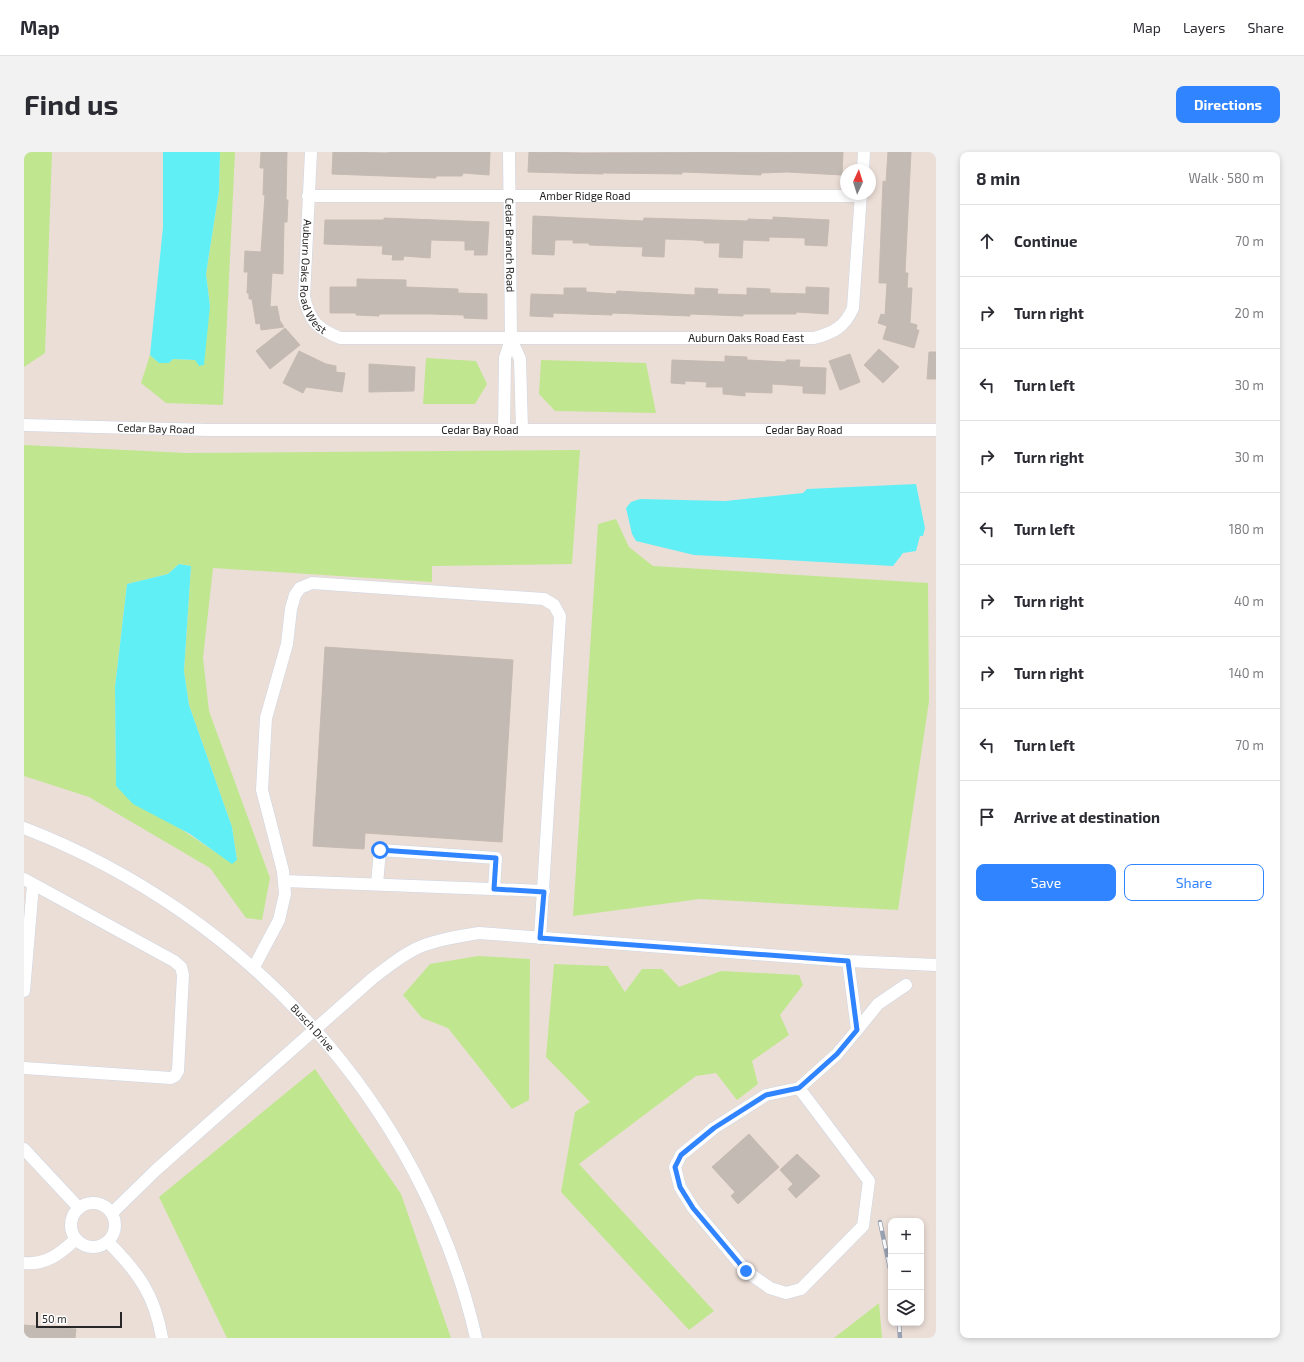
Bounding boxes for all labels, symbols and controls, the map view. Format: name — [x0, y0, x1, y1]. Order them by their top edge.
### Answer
text: Map — [20, 16, 60, 39]
text: Map — [1133, 19, 1161, 36]
text: Layers — [1183, 19, 1225, 36]
text: Share — [1247, 19, 1284, 36]
button: Directions — [1176, 86, 1280, 123]
text: Find us — [24, 87, 118, 121]
north arrow — [840, 164, 876, 200]
text: 8 min — [976, 168, 1020, 188]
text: Walk · 580 m — [1188, 170, 1264, 186]
street label: Amber Ridge Road — [539, 189, 631, 202]
street label: Cedar Branch Road — [503, 198, 517, 292]
street label: Auburn Oaks Road West — [298, 219, 329, 336]
icon: ahead — [976, 230, 998, 252]
text: Continue — [1014, 232, 1077, 250]
text: 70 m — [1235, 233, 1264, 249]
icon: right — [976, 302, 998, 324]
text: Turn right — [1014, 304, 1084, 322]
text: 20 m — [1235, 305, 1264, 321]
street label: Auburn Oaks Road East — [688, 331, 804, 344]
icon: left — [976, 374, 998, 396]
text: Turn left — [1014, 376, 1075, 394]
text: 30 m — [1235, 377, 1264, 393]
street label: Cedar Bay Road — [117, 421, 195, 436]
street label: Cedar Bay Road — [441, 423, 519, 436]
street label: Cedar Bay Road — [765, 423, 843, 436]
icon: right — [976, 446, 998, 468]
text: Turn right — [1014, 448, 1084, 466]
text: 30 m — [1235, 449, 1264, 465]
icon: left — [976, 518, 998, 540]
text: Turn left — [1014, 520, 1075, 538]
text: 180 m — [1229, 521, 1264, 537]
icon: right — [976, 590, 998, 612]
text: Turn right — [1014, 592, 1084, 610]
text: 40 m — [1234, 593, 1264, 609]
icon: right — [976, 662, 998, 684]
text: Turn right — [1014, 664, 1084, 682]
text: 140 m — [1229, 665, 1264, 681]
icon: left — [976, 734, 998, 756]
text: Turn left — [1014, 736, 1075, 754]
text: 70 m — [1235, 737, 1264, 753]
icon: arrive — [976, 806, 998, 828]
text: Arrive at destination — [1014, 808, 1160, 826]
route start — [371, 841, 389, 859]
button: Save — [976, 864, 1116, 901]
button: Share — [1124, 864, 1264, 901]
street label: Busch Drive — [288, 1001, 337, 1053]
map controls — [888, 1218, 924, 1326]
button: + — [888, 1218, 924, 1254]
button: − — [888, 1254, 924, 1290]
route end — [737, 1262, 755, 1280]
button: layers — [888, 1290, 924, 1326]
scale bar — [36, 1310, 122, 1329]
text: 50 m — [42, 1312, 67, 1325]

